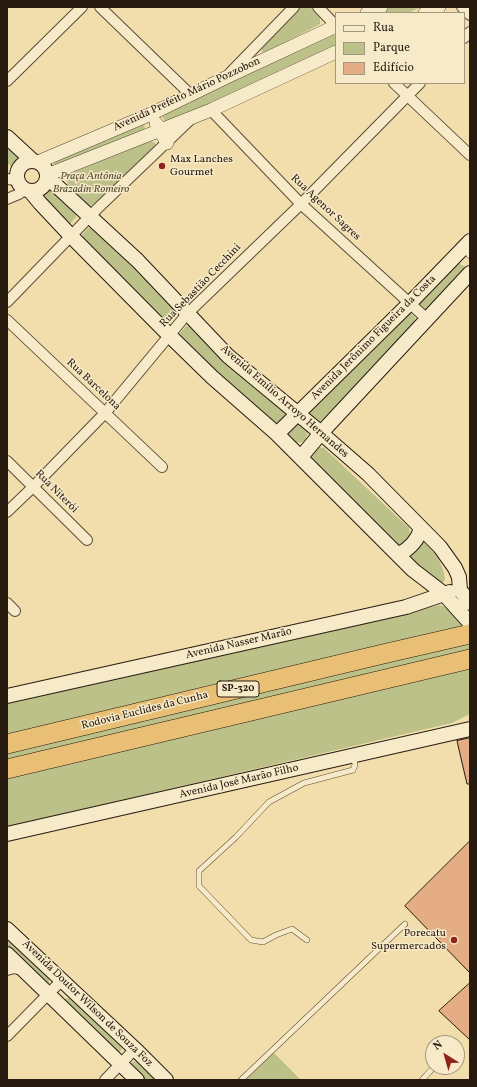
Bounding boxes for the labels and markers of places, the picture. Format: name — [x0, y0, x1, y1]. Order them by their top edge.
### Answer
place label: Max Lanches Gourmet — [170, 153, 233, 179]
marker: Max Lanches Gourmet — [157, 161, 167, 171]
place label: Porecatu Supermercados — [371, 927, 446, 953]
marker: Porecatu Supermercados — [449, 935, 459, 945]

